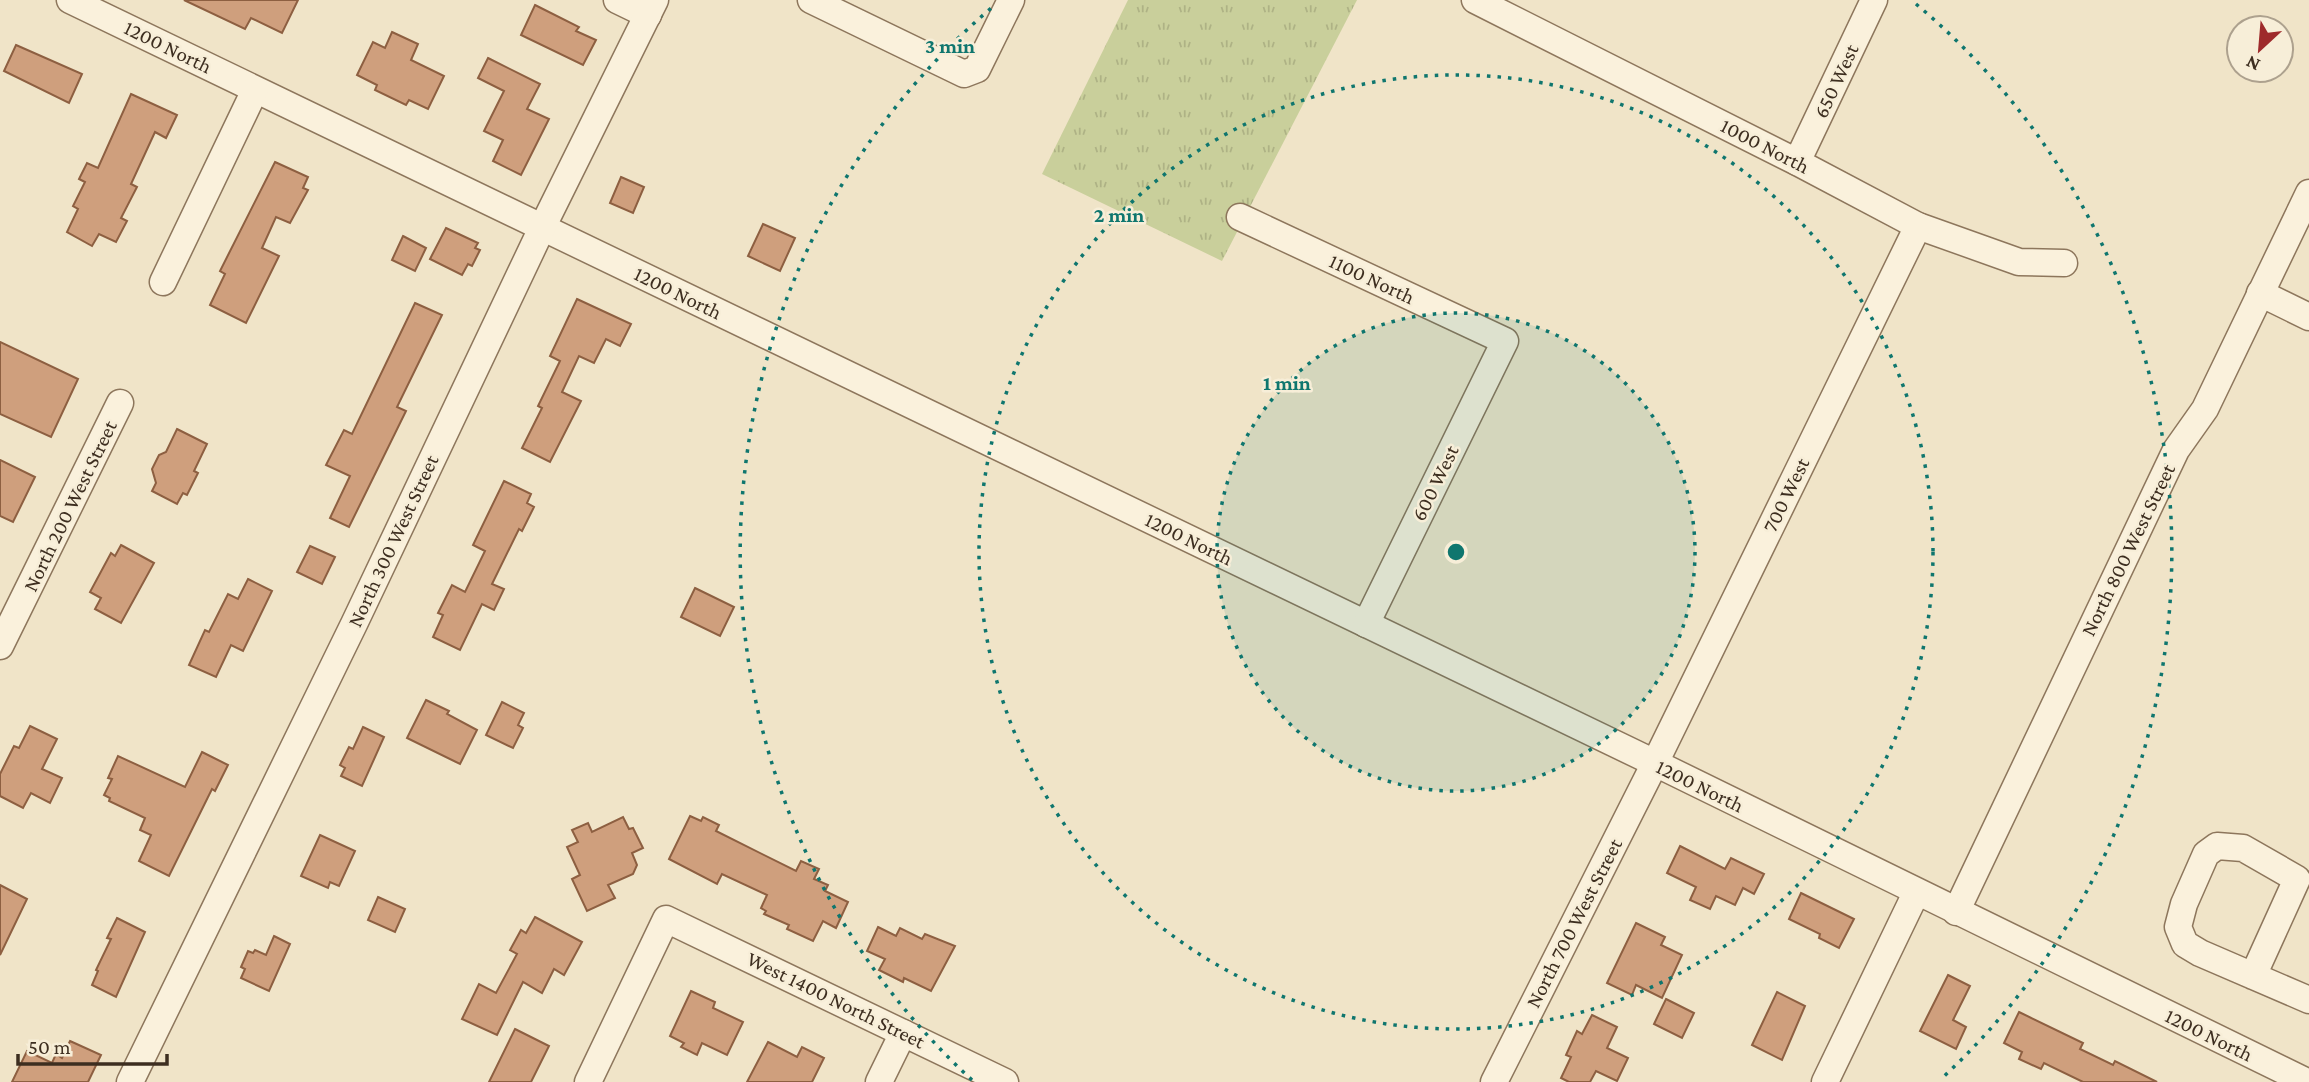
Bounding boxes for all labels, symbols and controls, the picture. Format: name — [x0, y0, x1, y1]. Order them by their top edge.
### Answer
north arrow — [2225, 14, 2295, 84]
street label: 1200 North — [120, 16, 216, 78]
text: 3 min — [925, 34, 975, 58]
street label: 650 West — [1808, 39, 1864, 122]
text: N — [2242, 52, 2263, 76]
street label: 1000 North — [1717, 113, 1813, 179]
text: 2 min — [1094, 203, 1144, 227]
street label: 1100 North — [1325, 249, 1419, 309]
street label: 1200 North — [630, 262, 726, 324]
text: 1 min — [1263, 371, 1311, 395]
street label: North 200 West Street — [18, 416, 122, 595]
street label: 600 West — [1406, 440, 1464, 525]
street label: North 300 West Street — [343, 450, 444, 631]
street label: 700 West — [1758, 453, 1815, 536]
street label: North 800 West Street — [2076, 459, 2181, 640]
street label: 1200 North — [1141, 508, 1237, 570]
centre of rings — [1444, 540, 1468, 564]
street label: 1200 North — [1652, 755, 1748, 817]
street label: North 700 West Street — [1521, 833, 1628, 1012]
street label: West 1400 North Street — [743, 946, 930, 1054]
street label: 1200 North — [2161, 1004, 2257, 1066]
scale bar — [18, 1023, 166, 1066]
text: 50 m — [28, 1035, 71, 1059]

